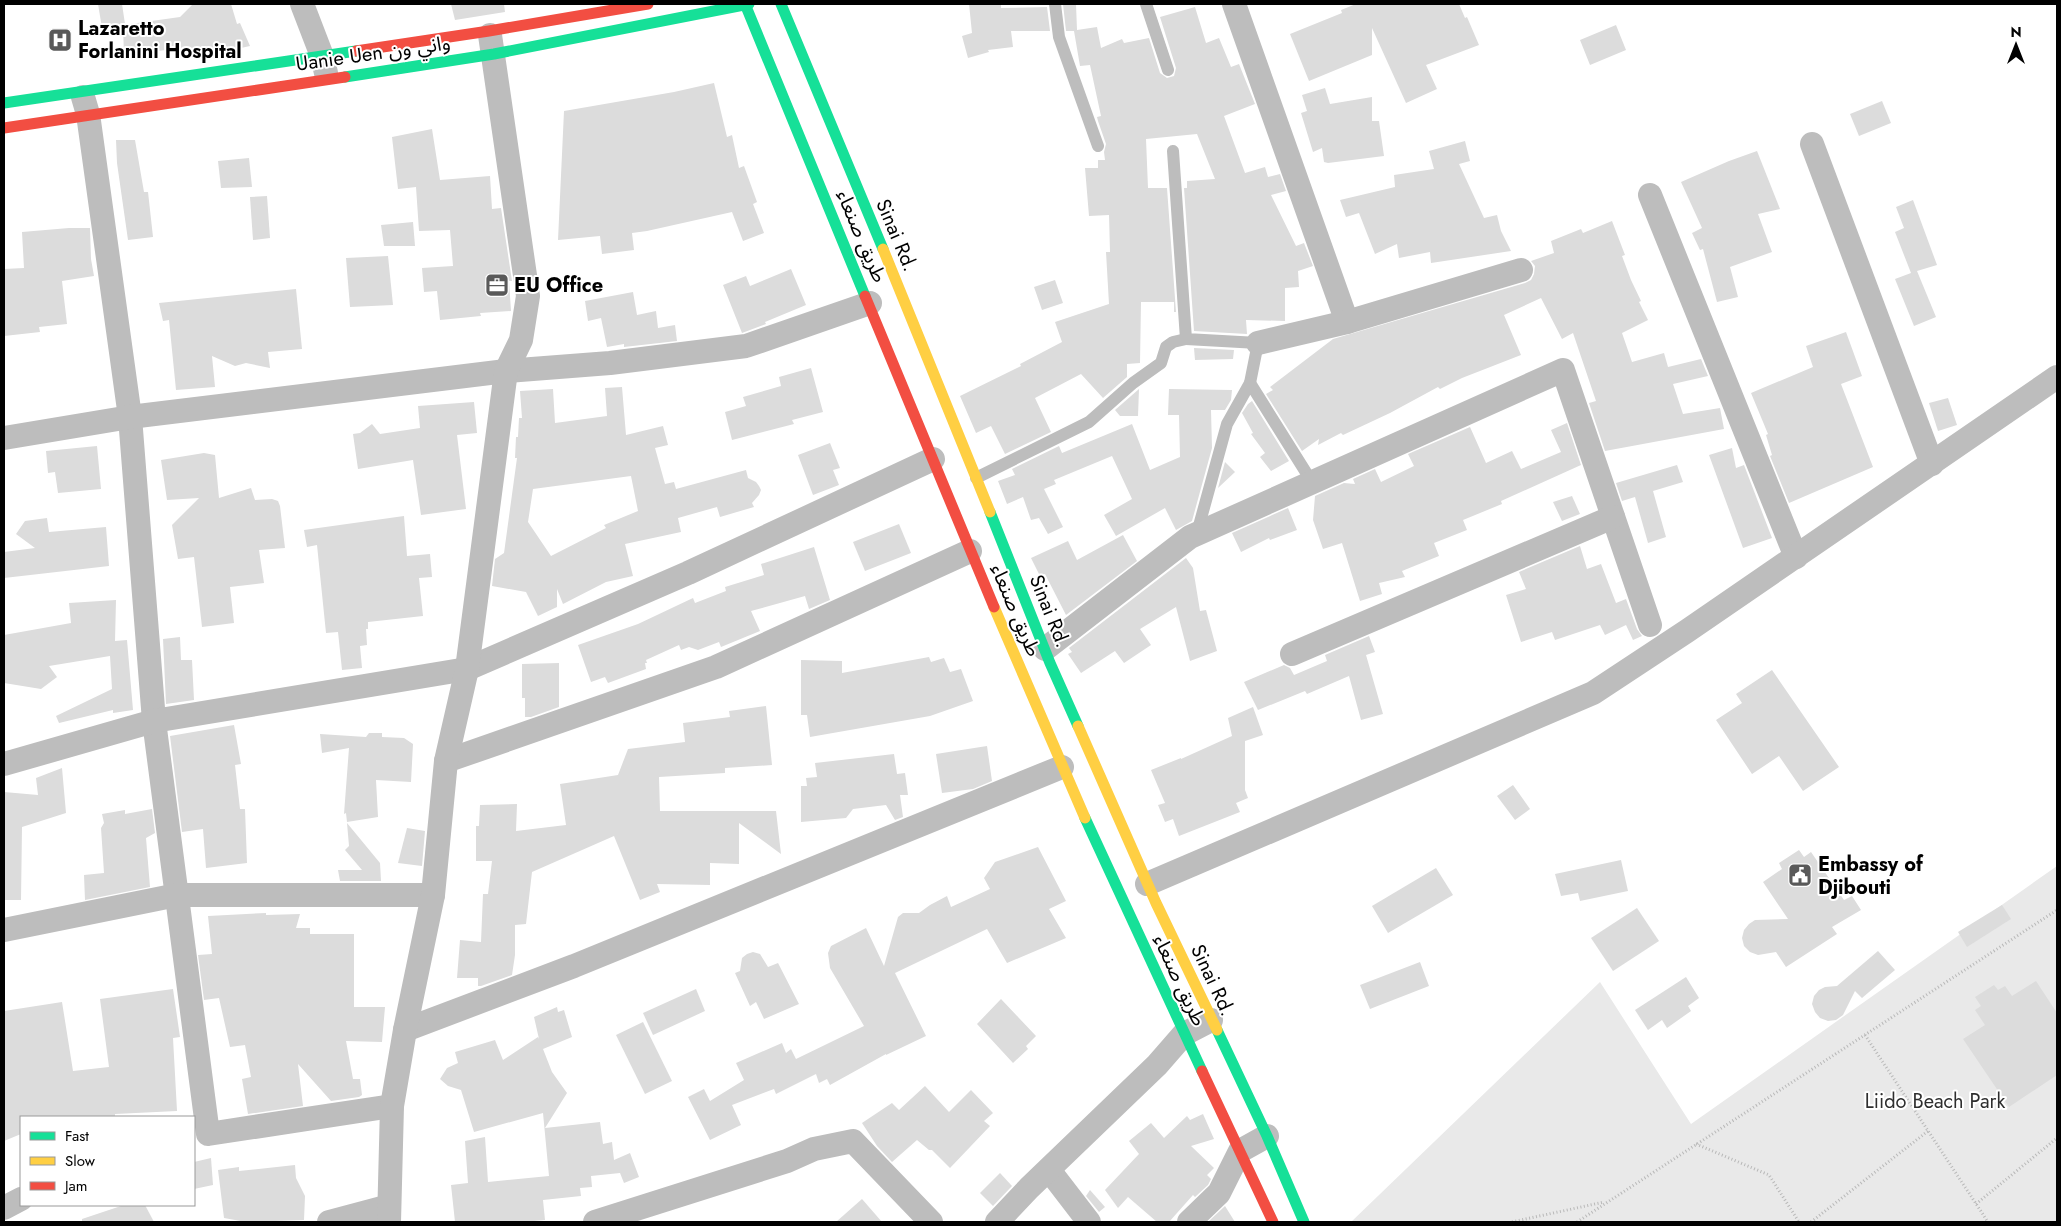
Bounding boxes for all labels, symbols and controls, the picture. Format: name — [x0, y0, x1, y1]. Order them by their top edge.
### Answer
place label: Lazaretto Forlanini Hospital — [78, 14, 242, 66]
north arrow — [1991, 20, 2041, 70]
text: N — [2010, 22, 2022, 42]
hospital icon: Lazaretto Forlanini Hospital — [47, 27, 73, 53]
street label: Uanie Uen واني ون — [294, 28, 452, 79]
street label: طريق صنعاء — [829, 185, 894, 287]
street label: Sinai Rd. — [868, 195, 925, 276]
place label: EU Office — [514, 271, 603, 300]
office icon: EU Office — [484, 272, 510, 298]
street label: طريق صنعاء — [983, 559, 1048, 661]
street label: Sinai Rd. — [1022, 570, 1077, 652]
place label: Embassy of Djibouti — [1818, 850, 1924, 902]
public building icon: Embassy of Djibouti — [1787, 862, 1813, 888]
street label: طريق صنعاء — [1146, 929, 1213, 1031]
street label: Sinai Rd. — [1183, 940, 1242, 1021]
park label: Liido Beach Park — [1865, 1087, 2005, 1116]
legend — [20, 1116, 195, 1206]
text: Fast — [65, 1125, 89, 1147]
text: Slow — [65, 1150, 96, 1172]
text: Jam — [63, 1175, 88, 1197]

